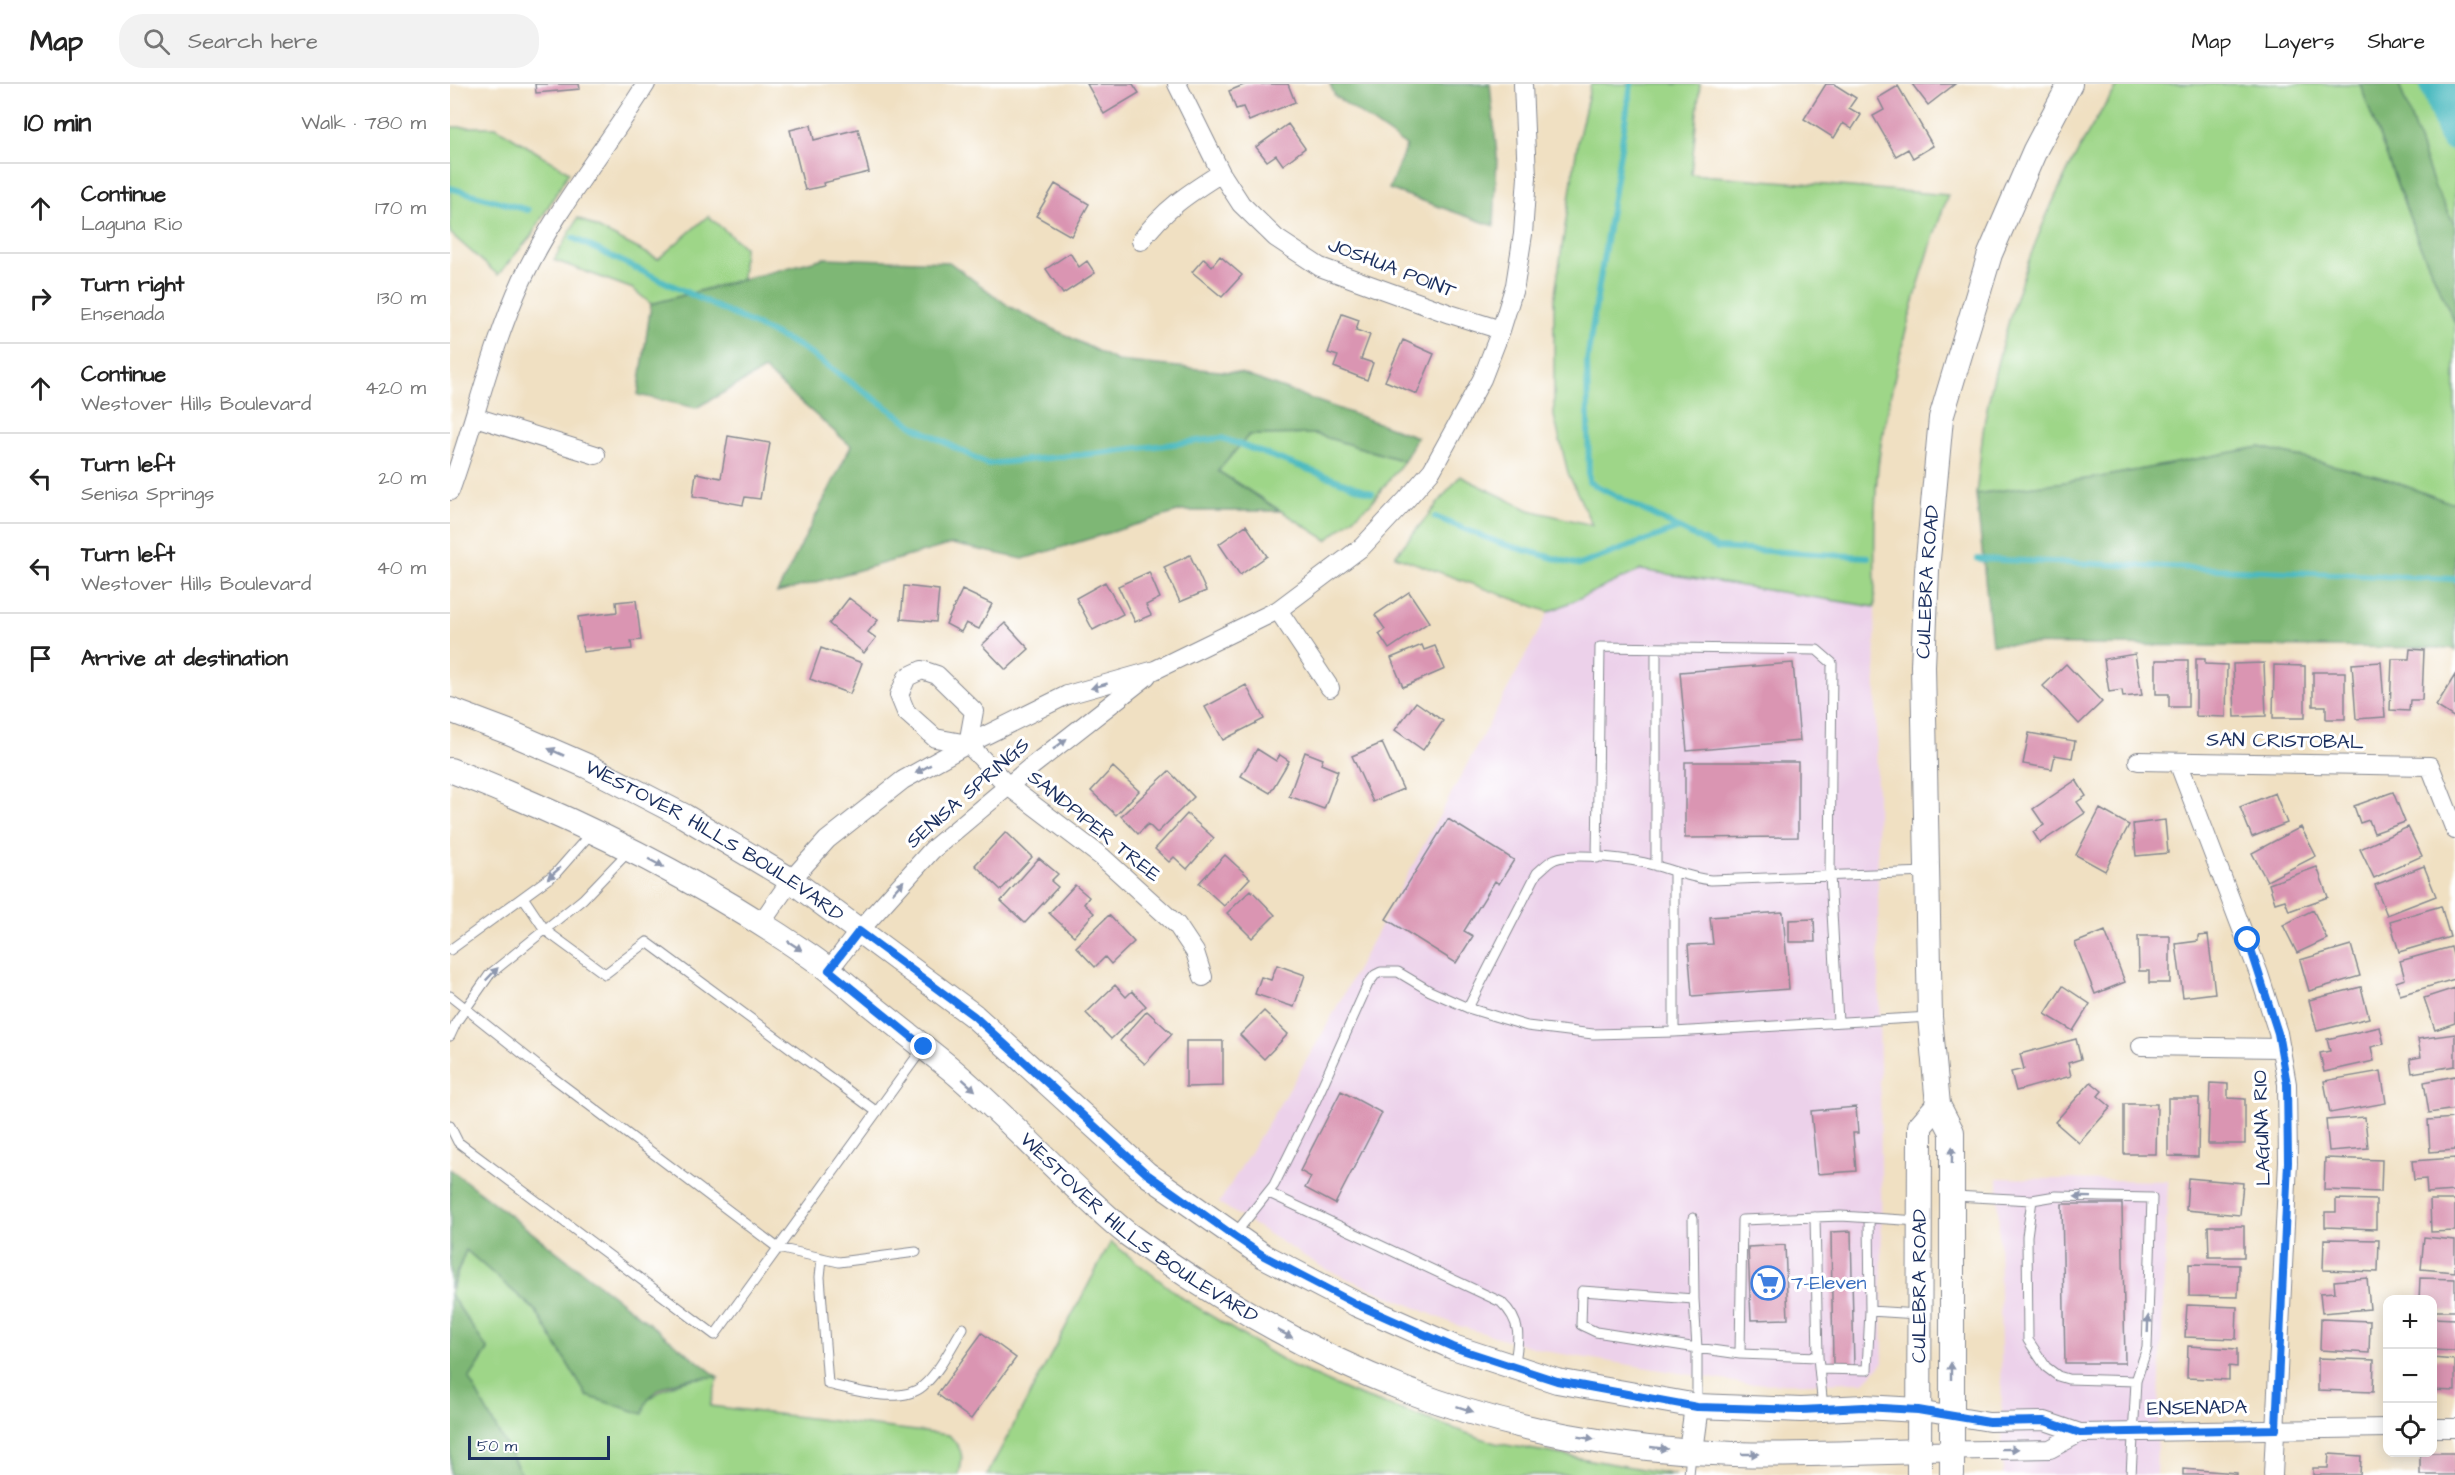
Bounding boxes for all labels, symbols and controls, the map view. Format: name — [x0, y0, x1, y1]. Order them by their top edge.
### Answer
search box — [119, 14, 539, 68]
text: Map — [30, 22, 83, 61]
icon: search — [140, 25, 173, 58]
text: Search here — [188, 26, 318, 57]
text: Map — [2191, 27, 2231, 56]
text: Layers — [2264, 27, 2334, 56]
text: Share — [2367, 27, 2425, 56]
text: 10 min — [24, 105, 91, 141]
text: Walk · 780 m — [301, 109, 426, 137]
text: Continue — [81, 179, 166, 210]
icon: ahead — [24, 192, 57, 225]
text: 170 m — [375, 194, 426, 222]
text: Laguna Rio — [81, 210, 182, 238]
street label: JOSHUA POINT — [1324, 231, 1461, 305]
text: Turn right — [81, 269, 184, 300]
icon: right — [24, 282, 57, 315]
text: 130 m — [377, 284, 426, 312]
text: Ensenada — [81, 300, 164, 328]
text: Continue — [81, 359, 166, 390]
icon: ahead — [24, 372, 57, 405]
text: 420 m — [365, 374, 426, 402]
text: Westover Hills Boulevard — [81, 390, 311, 418]
text: Turn left — [81, 449, 175, 480]
icon: left — [24, 462, 57, 495]
text: 20 m — [378, 464, 426, 492]
text: Senisa Springs — [81, 480, 214, 508]
street label: CULEBRA ROAD — [1909, 504, 1947, 659]
text: Turn left — [81, 539, 175, 570]
icon: left — [24, 552, 57, 585]
text: 40 m — [376, 554, 426, 582]
text: Westover Hills Boulevard — [81, 570, 311, 598]
icon: arrive — [24, 642, 57, 675]
text: Arrive at destination — [81, 643, 288, 674]
one-way arrow — [1090, 682, 1108, 691]
street label: SAN CRISTOBAL — [2206, 726, 2364, 756]
street label: SENISA SPRINGS — [900, 731, 1036, 855]
one-way arrow — [1052, 739, 1067, 751]
one-way arrow — [547, 748, 564, 757]
street label: WESTOVER HILLS BOULEVARD — [580, 753, 850, 929]
street label: SANDPIPER TREE — [1021, 763, 1167, 889]
one-way arrow — [914, 764, 931, 774]
one-way arrow — [648, 858, 665, 868]
one-way arrow — [546, 867, 562, 880]
one-way arrow — [891, 880, 904, 895]
route start — [2234, 926, 2260, 952]
one-way arrow — [787, 940, 803, 952]
one-way arrow — [485, 967, 499, 981]
route end — [910, 1033, 936, 1059]
street label: LAGUNA RIO — [2246, 1070, 2278, 1186]
one-way arrow — [961, 1078, 976, 1092]
street label: WESTOVER HILLS BOULEVARD — [1013, 1126, 1263, 1330]
one-way arrow — [1947, 1145, 1957, 1164]
one-way arrow — [2074, 1192, 2093, 1201]
street label: CULEBRA ROAD — [1905, 1209, 1934, 1363]
supermarket icon: 7-Eleven — [1750, 1265, 1786, 1301]
place label: 7-Eleven — [1791, 1269, 1867, 1297]
map controls — [2383, 1295, 2437, 1457]
button: + — [2383, 1295, 2437, 1349]
one-way arrow — [2143, 1315, 2152, 1334]
one-way arrow — [1277, 1329, 1294, 1339]
button: − — [2383, 1349, 2437, 1403]
one-way arrow — [1946, 1361, 1956, 1380]
street label: ENSENADA — [2147, 1393, 2248, 1423]
button: locate — [2383, 1403, 2437, 1457]
one-way arrow — [1456, 1405, 1474, 1414]
scale bar — [468, 1433, 610, 1460]
one-way arrow — [1577, 1433, 1596, 1442]
text: 50 m — [477, 1435, 517, 1457]
one-way arrow — [1649, 1443, 1668, 1453]
one-way arrow — [2001, 1444, 2020, 1454]
one-way arrow — [1740, 1449, 1759, 1459]

